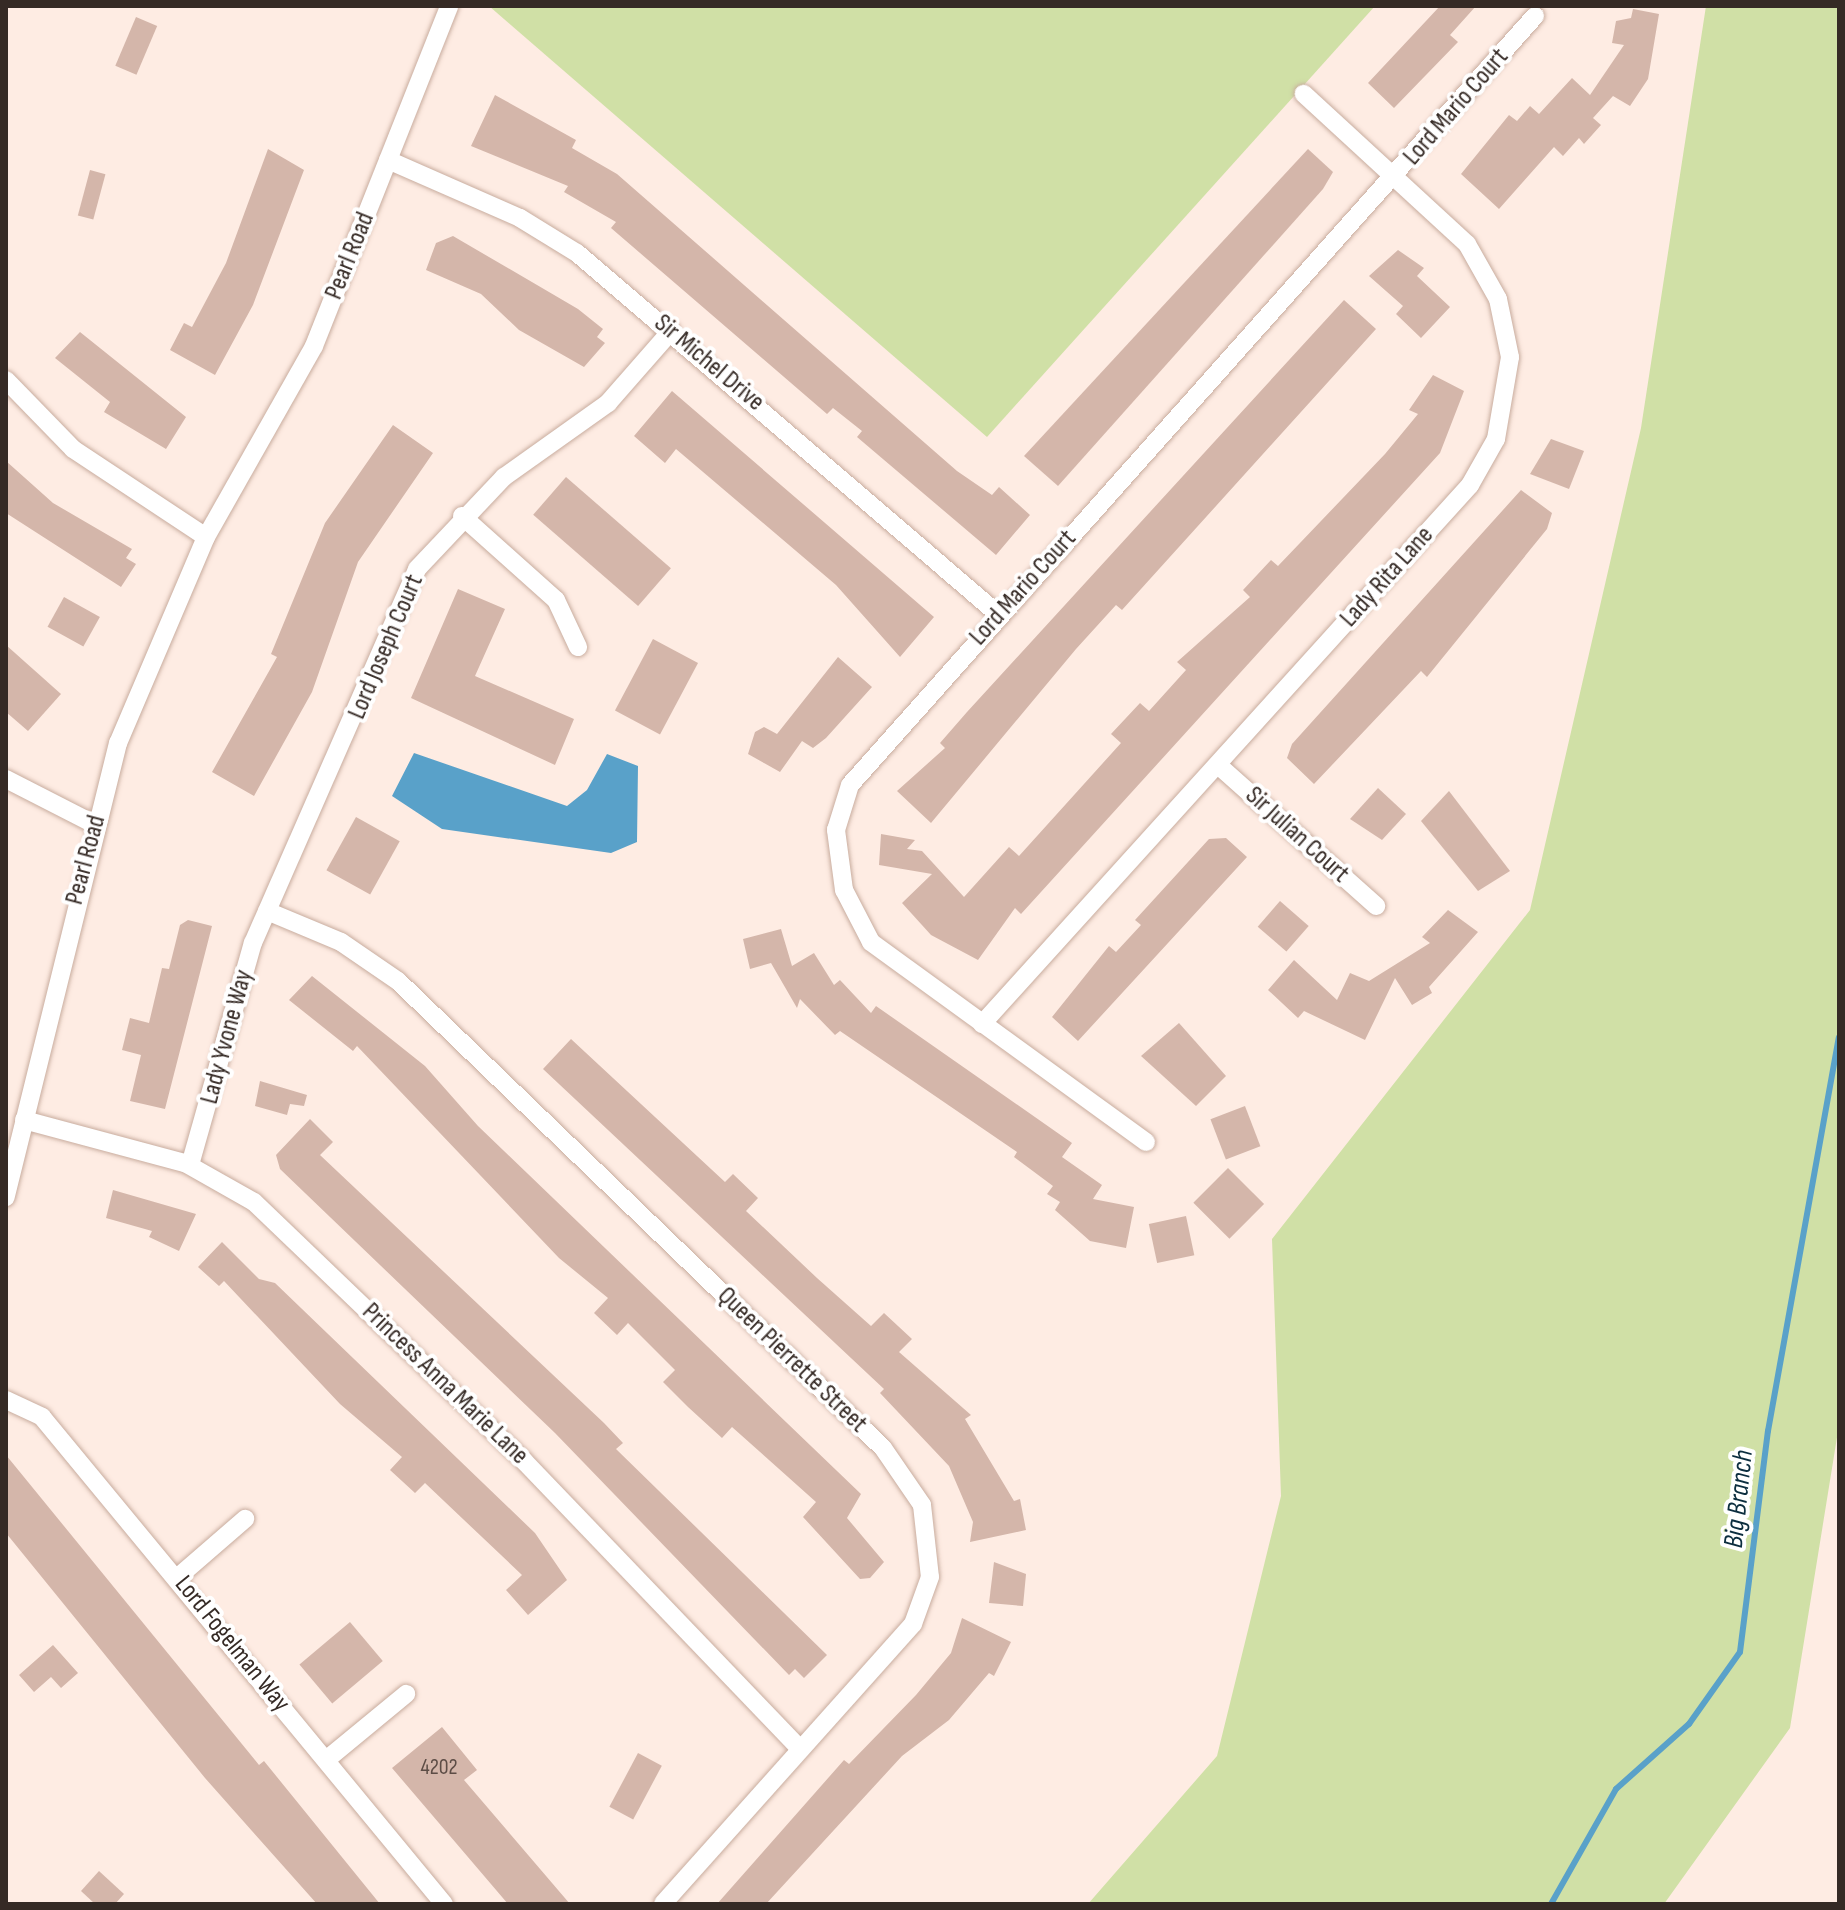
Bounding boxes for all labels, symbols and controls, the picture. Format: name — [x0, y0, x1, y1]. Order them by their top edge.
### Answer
street label: Lord Mario Court — [1397, 42, 1515, 172]
street label: Pearl Road — [318, 208, 382, 304]
street label: Sir Michel Drive — [648, 308, 770, 418]
street label: Lady Rita Lane — [1334, 520, 1440, 634]
street label: Lord Mario Court — [963, 524, 1083, 652]
street label: Lord Joseph Court — [342, 570, 430, 724]
street label: Sir Julian Court — [1239, 780, 1355, 890]
street label: Pearl Road — [59, 812, 113, 908]
street label: Lady Yvone Way — [194, 967, 260, 1107]
street label: Queen Pierrette Street — [711, 1281, 873, 1439]
street label: Princess Anna Marie Lane — [355, 1297, 535, 1471]
water label: Big Branch — [1717, 1448, 1761, 1550]
street label: Lord Fogelman Way — [168, 1570, 296, 1718]
house number: 4202 — [420, 1755, 458, 1781]

